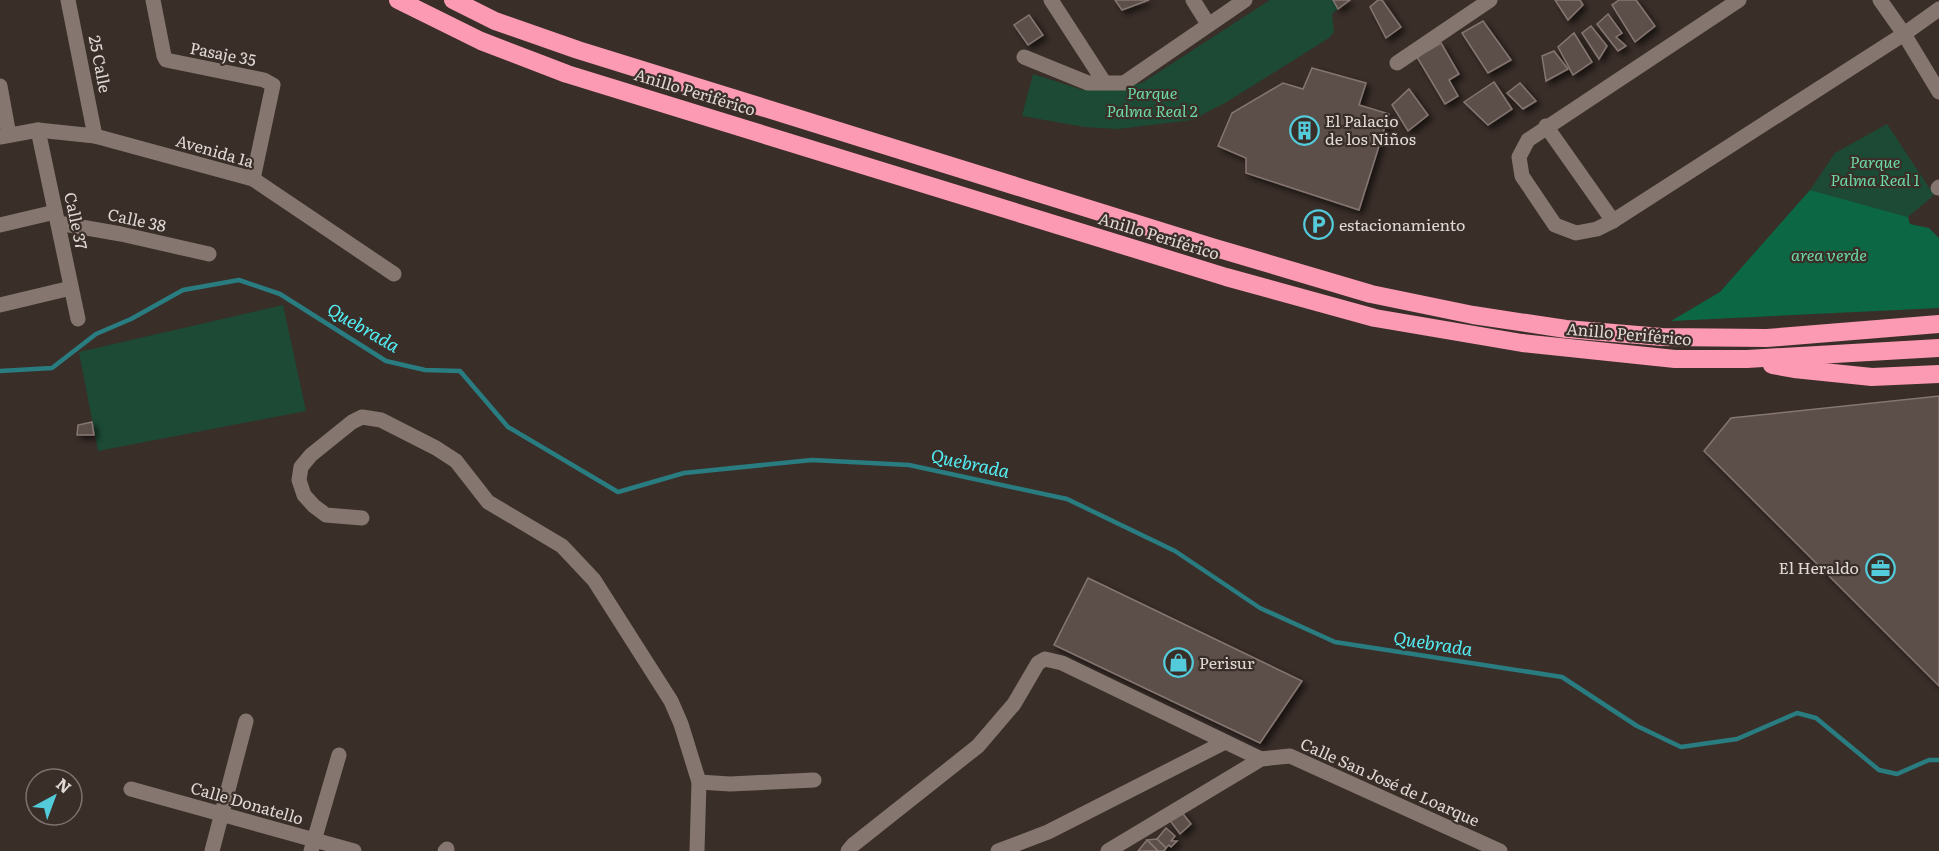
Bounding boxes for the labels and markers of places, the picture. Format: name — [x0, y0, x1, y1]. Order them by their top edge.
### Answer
place label: El Palacio de los Niños — [1325, 108, 1416, 150]
building icon: El Palacio de los Niños — [1288, 114, 1320, 146]
parking icon: estacionamiento — [1302, 209, 1334, 241]
place label: estacionamiento — [1339, 212, 1465, 236]
office icon: El Heraldo — [1864, 552, 1896, 584]
place label: El Heraldo — [1779, 555, 1859, 579]
shop icon: Perisur — [1162, 647, 1194, 679]
place label: Perisur — [1199, 650, 1255, 674]

